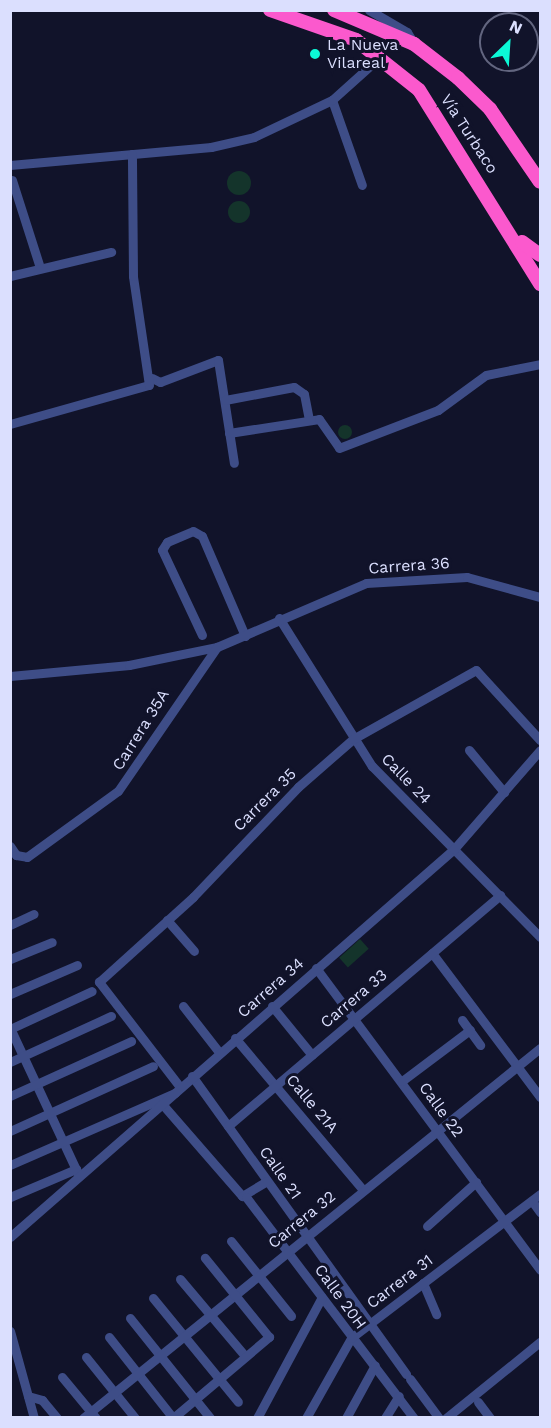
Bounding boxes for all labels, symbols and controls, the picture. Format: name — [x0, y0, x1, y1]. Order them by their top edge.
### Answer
north arrow — [479, 12, 539, 72]
text: N — [507, 16, 525, 38]
place label: La Nueva Vilareal — [327, 35, 399, 73]
marker: La Nueva Vilareal — [308, 47, 322, 61]
street label: Vía Turbaco — [436, 90, 502, 178]
street label: Carrera 36 — [367, 554, 451, 578]
street label: Carrera 35A — [108, 686, 174, 774]
street label: Calle 24 — [377, 750, 435, 808]
street label: Carrera 35 — [229, 764, 301, 836]
street label: Carrera 34 — [234, 954, 308, 1022]
street label: Carrera 33 — [317, 965, 391, 1033]
street label: Calle 21A — [282, 1071, 342, 1137]
street label: Calle 22 — [415, 1079, 467, 1141]
street label: Calle 21 — [255, 1143, 305, 1203]
street label: Carrera 32 — [264, 1187, 340, 1253]
street label: Carrera 31 — [363, 1251, 437, 1313]
street label: Calle 20H — [310, 1261, 370, 1333]

